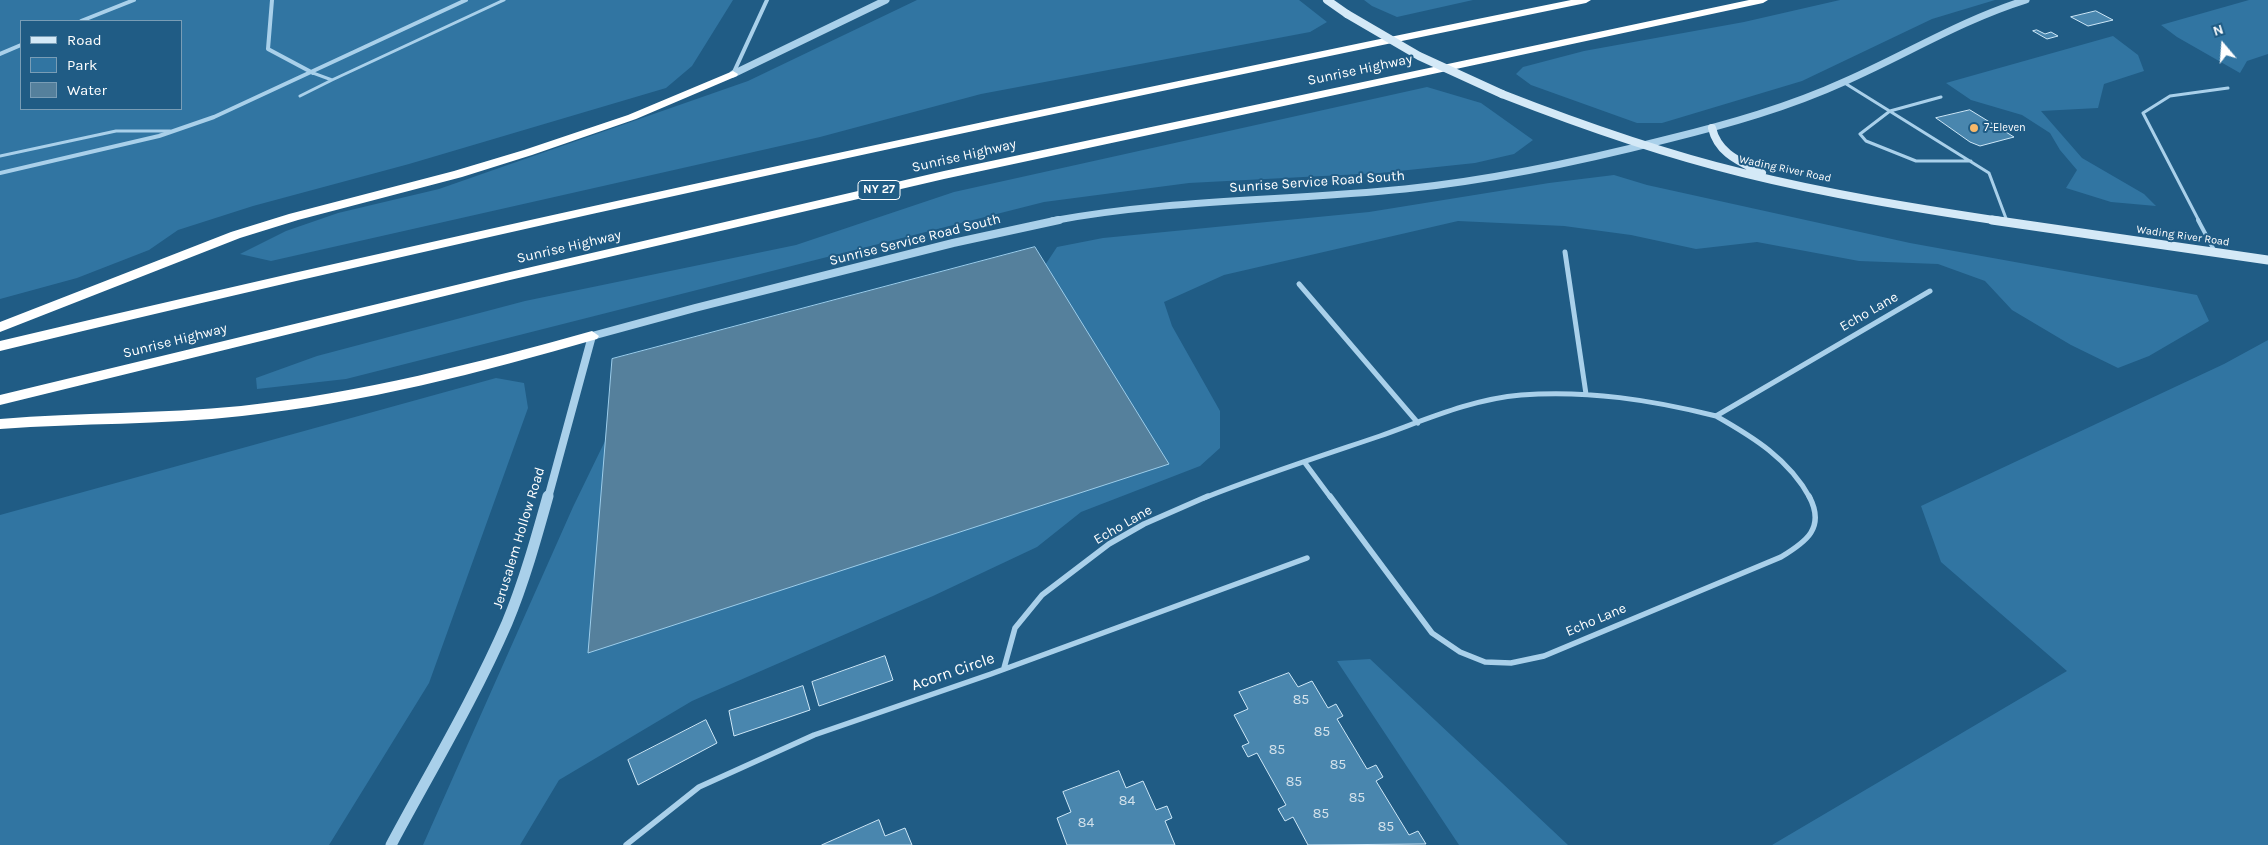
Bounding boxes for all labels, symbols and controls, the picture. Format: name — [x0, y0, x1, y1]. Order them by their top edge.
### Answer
legend — [20, 20, 182, 110]
north arrow — [2198, 20, 2248, 70]
text: N — [2211, 21, 2226, 40]
text: Road — [67, 31, 102, 49]
street label: Sunrise Highway — [1306, 51, 1414, 89]
text: Park — [67, 56, 97, 74]
text: Water — [67, 81, 107, 99]
place label: 7-Eleven — [1984, 121, 2026, 135]
marker: 7-Eleven — [1968, 122, 1980, 134]
street label: Sunrise Highway — [910, 136, 1018, 176]
street label: Wading River Road — [1738, 153, 1832, 185]
street label: Sunrise Service Road South — [1229, 167, 1405, 197]
road number: NY 27 — [858, 180, 900, 200]
street label: Sunrise Service Road South — [828, 211, 1002, 269]
street label: Wading River Road — [2136, 223, 2230, 249]
street label: Sunrise Highway — [515, 227, 623, 267]
street label: Echo Lane — [1837, 289, 1901, 335]
street label: Sunrise Highway — [121, 320, 229, 362]
street label: Jerusalem Hollow Road — [489, 465, 549, 611]
street label: Echo Lane — [1091, 502, 1155, 548]
street label: Echo Lane — [1563, 600, 1629, 640]
street label: Acorn Circle — [909, 649, 997, 695]
house number: 85 — [1293, 692, 1309, 708]
house number: 85 — [1314, 724, 1330, 740]
house number: 85 — [1269, 742, 1285, 758]
house number: 85 — [1330, 757, 1346, 773]
house number: 85 — [1286, 774, 1302, 790]
house number: 85 — [1349, 790, 1365, 806]
house number: 84 — [1119, 793, 1135, 809]
house number: 85 — [1313, 806, 1329, 822]
house number: 84 — [1078, 815, 1094, 831]
house number: 85 — [1378, 819, 1394, 835]

